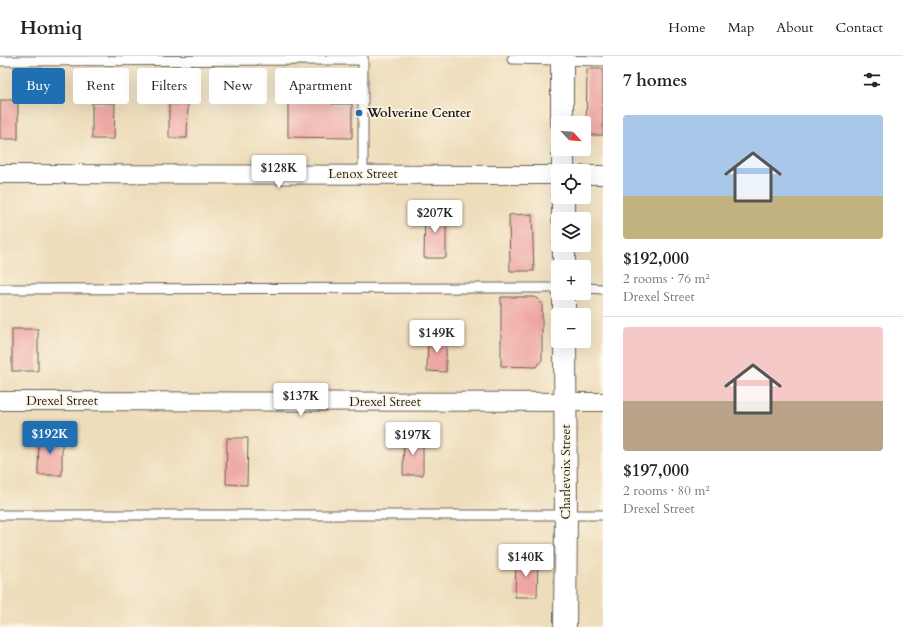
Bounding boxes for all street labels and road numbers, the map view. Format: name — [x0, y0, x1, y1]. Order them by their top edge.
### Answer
street label: Lenox Street — [328, 165, 398, 183]
street label: Drexel Street — [26, 392, 98, 410]
street label: Drexel Street — [349, 393, 421, 411]
street label: Charlevoix Street — [557, 424, 575, 520]

